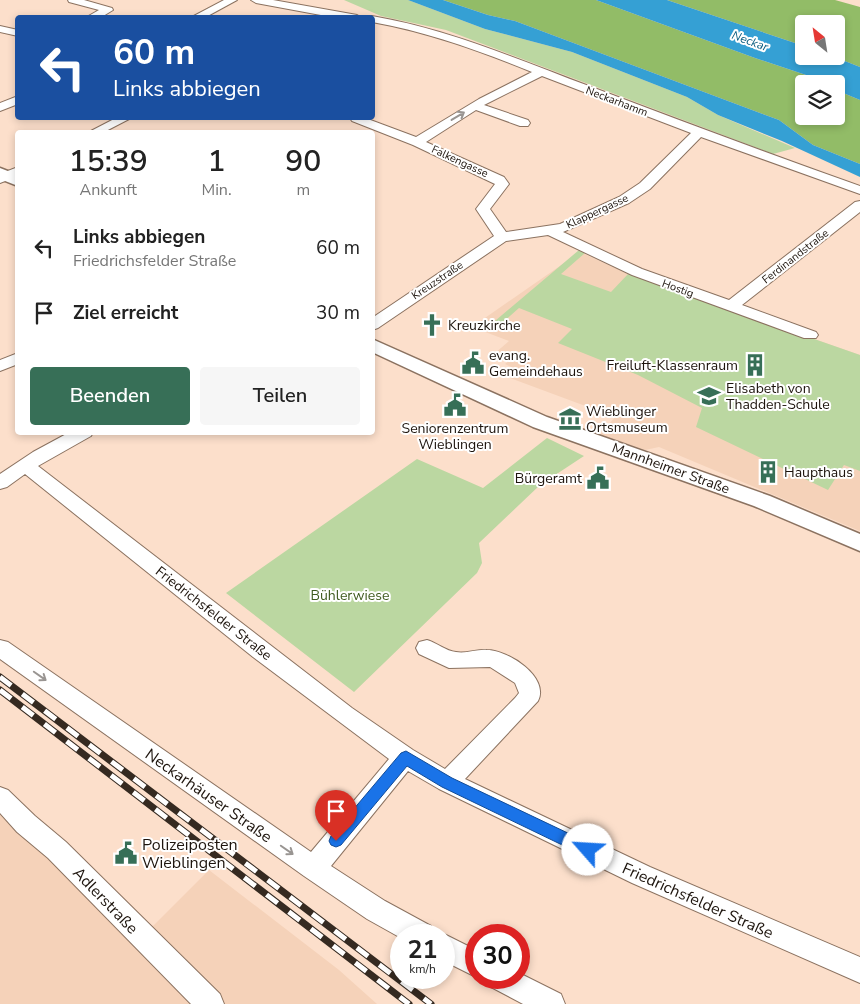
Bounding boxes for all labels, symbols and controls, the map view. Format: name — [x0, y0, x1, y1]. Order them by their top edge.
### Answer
north arrow — [795, 15, 845, 65]
map controls — [795, 15, 845, 125]
water label: Neckar — [730, 27, 771, 55]
text: 60 m — [113, 29, 195, 76]
icon: left — [30, 35, 95, 100]
text: Links abbiegen — [113, 74, 261, 104]
button: layers — [795, 75, 845, 125]
street label: Neckarhamm — [584, 83, 650, 120]
one-way arrow — [451, 111, 465, 121]
text: 15:39 — [69, 141, 148, 182]
text: 1 — [208, 141, 226, 182]
text: 90 — [285, 141, 321, 182]
street label: Falkengasse — [429, 142, 491, 181]
text: Ankunft — [80, 179, 137, 201]
text: Min. — [201, 179, 232, 201]
text: m — [296, 179, 310, 201]
street label: Klappergasse — [564, 190, 631, 232]
text: Links abbiegen — [73, 224, 205, 250]
street label: Ferdinandstraße — [759, 226, 832, 287]
icon: left — [30, 234, 58, 262]
text: 60 m — [316, 235, 360, 261]
text: Friedrichsfelder Straße — [73, 250, 236, 272]
street label: Kreuzstraße — [409, 258, 466, 303]
street label: Hostig — [660, 276, 696, 301]
icon: arrive — [30, 299, 58, 327]
text: Ziel erreicht — [73, 300, 178, 326]
text: 30 m — [316, 300, 360, 326]
church icon: Kreuzkirche — [419, 312, 445, 338]
place label: Kreuzkirche — [448, 316, 521, 335]
place label: evang. Gemeindehaus — [489, 346, 583, 381]
public building icon: evang. Gemeindehaus — [460, 350, 486, 376]
building icon: Freiluft-Klassenraum — [742, 352, 768, 378]
place label: Freiluft-Klassenraum — [606, 356, 738, 375]
button: Beenden — [30, 367, 190, 425]
button: Teilen — [200, 367, 360, 425]
place label: Elisabeth von Thadden-Schule — [726, 379, 830, 414]
school or university icon: Elisabeth von Thadden-Schule — [696, 383, 722, 409]
public building icon: Seniorenzentrum Wieblingen — [442, 392, 468, 418]
place label: Wieblinger Ortsmuseum — [586, 402, 668, 437]
museum icon: Wieblinger Ortsmuseum — [557, 406, 583, 432]
place label: Seniorenzentrum Wieblingen — [402, 419, 508, 454]
street label: Mannheimer Straße — [609, 438, 732, 499]
building icon: Haupthaus — [755, 459, 781, 485]
place label: Haupthaus — [784, 463, 853, 482]
public building icon: Bürgeramt — [585, 465, 611, 491]
place label: Bürgeramt — [515, 469, 582, 488]
street label: Friedrichsfelder Straße — [152, 562, 276, 665]
park label: Bühlerwiese — [311, 586, 389, 605]
one-way arrow — [33, 671, 47, 681]
street label: Neckarhäuser Straße — [141, 744, 276, 848]
pin — [315, 790, 357, 841]
icon: arrive — [322, 797, 350, 825]
position arrow — [561, 823, 613, 875]
place label: Polizeiposten Wieblingen — [142, 834, 238, 874]
public building icon: Polizeiposten Wieblingen — [113, 840, 139, 866]
one-way arrow — [280, 845, 294, 855]
street label: Friedrichsfelder Straße — [618, 858, 777, 944]
street label: Adlerstraße — [68, 862, 143, 939]
speed limit sign: 30 — [465, 924, 530, 989]
text: 21 — [407, 933, 438, 967]
text: km/h — [409, 961, 436, 977]

